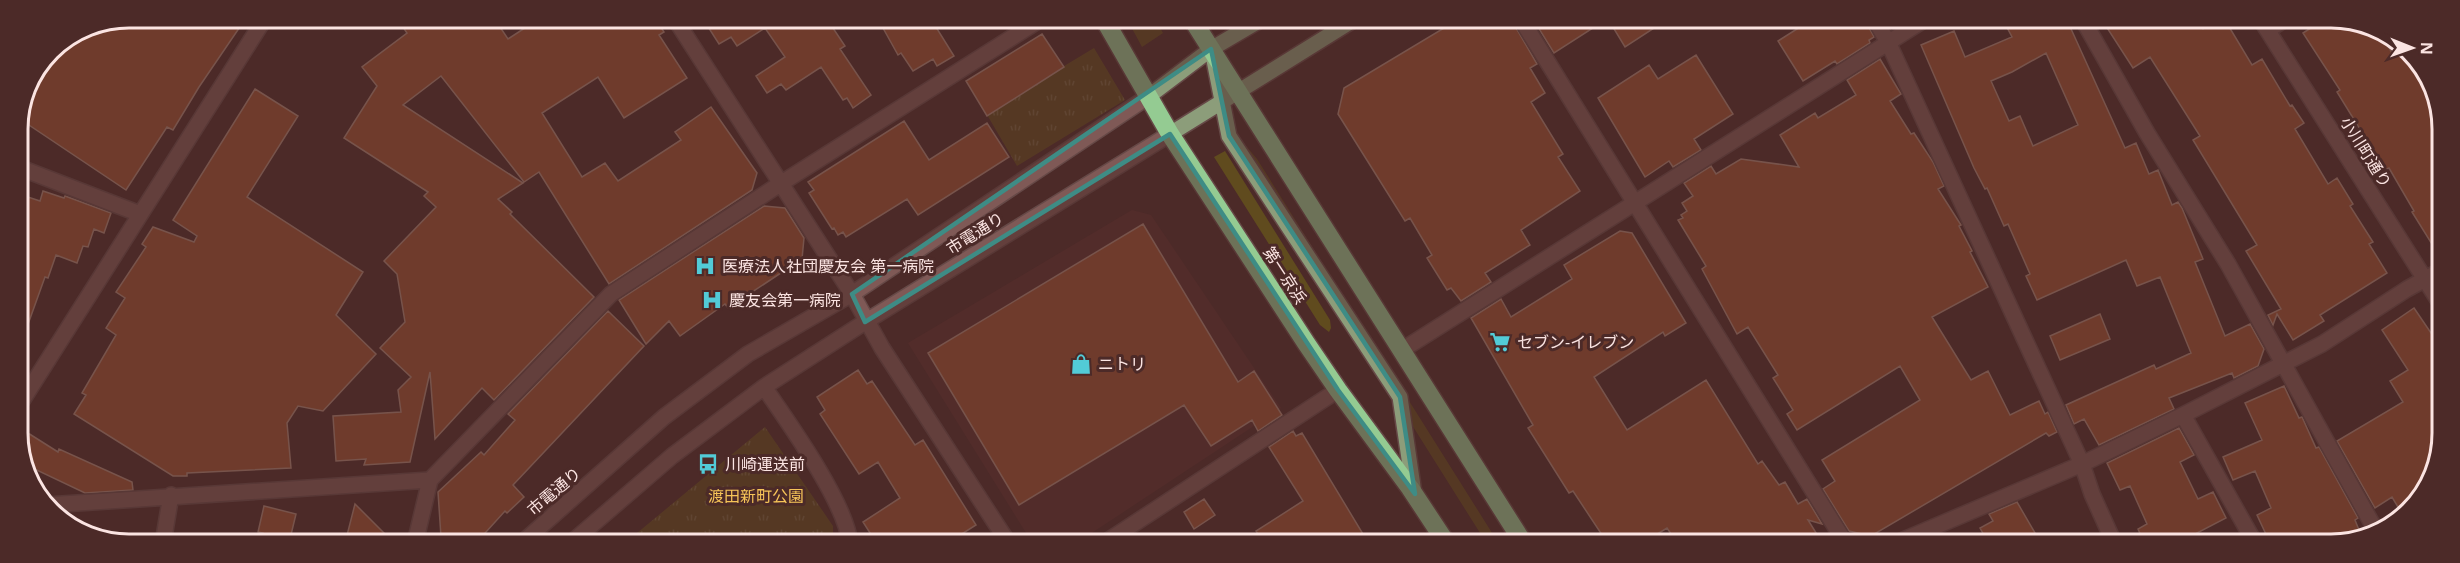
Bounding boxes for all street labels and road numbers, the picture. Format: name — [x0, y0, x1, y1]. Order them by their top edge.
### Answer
street label: 小川町通り — [2335, 112, 2397, 192]
street label: 市電通り — [942, 207, 1008, 259]
street label: 第一京浜 — [1258, 242, 1312, 308]
street label: 市電通り — [522, 462, 586, 520]

